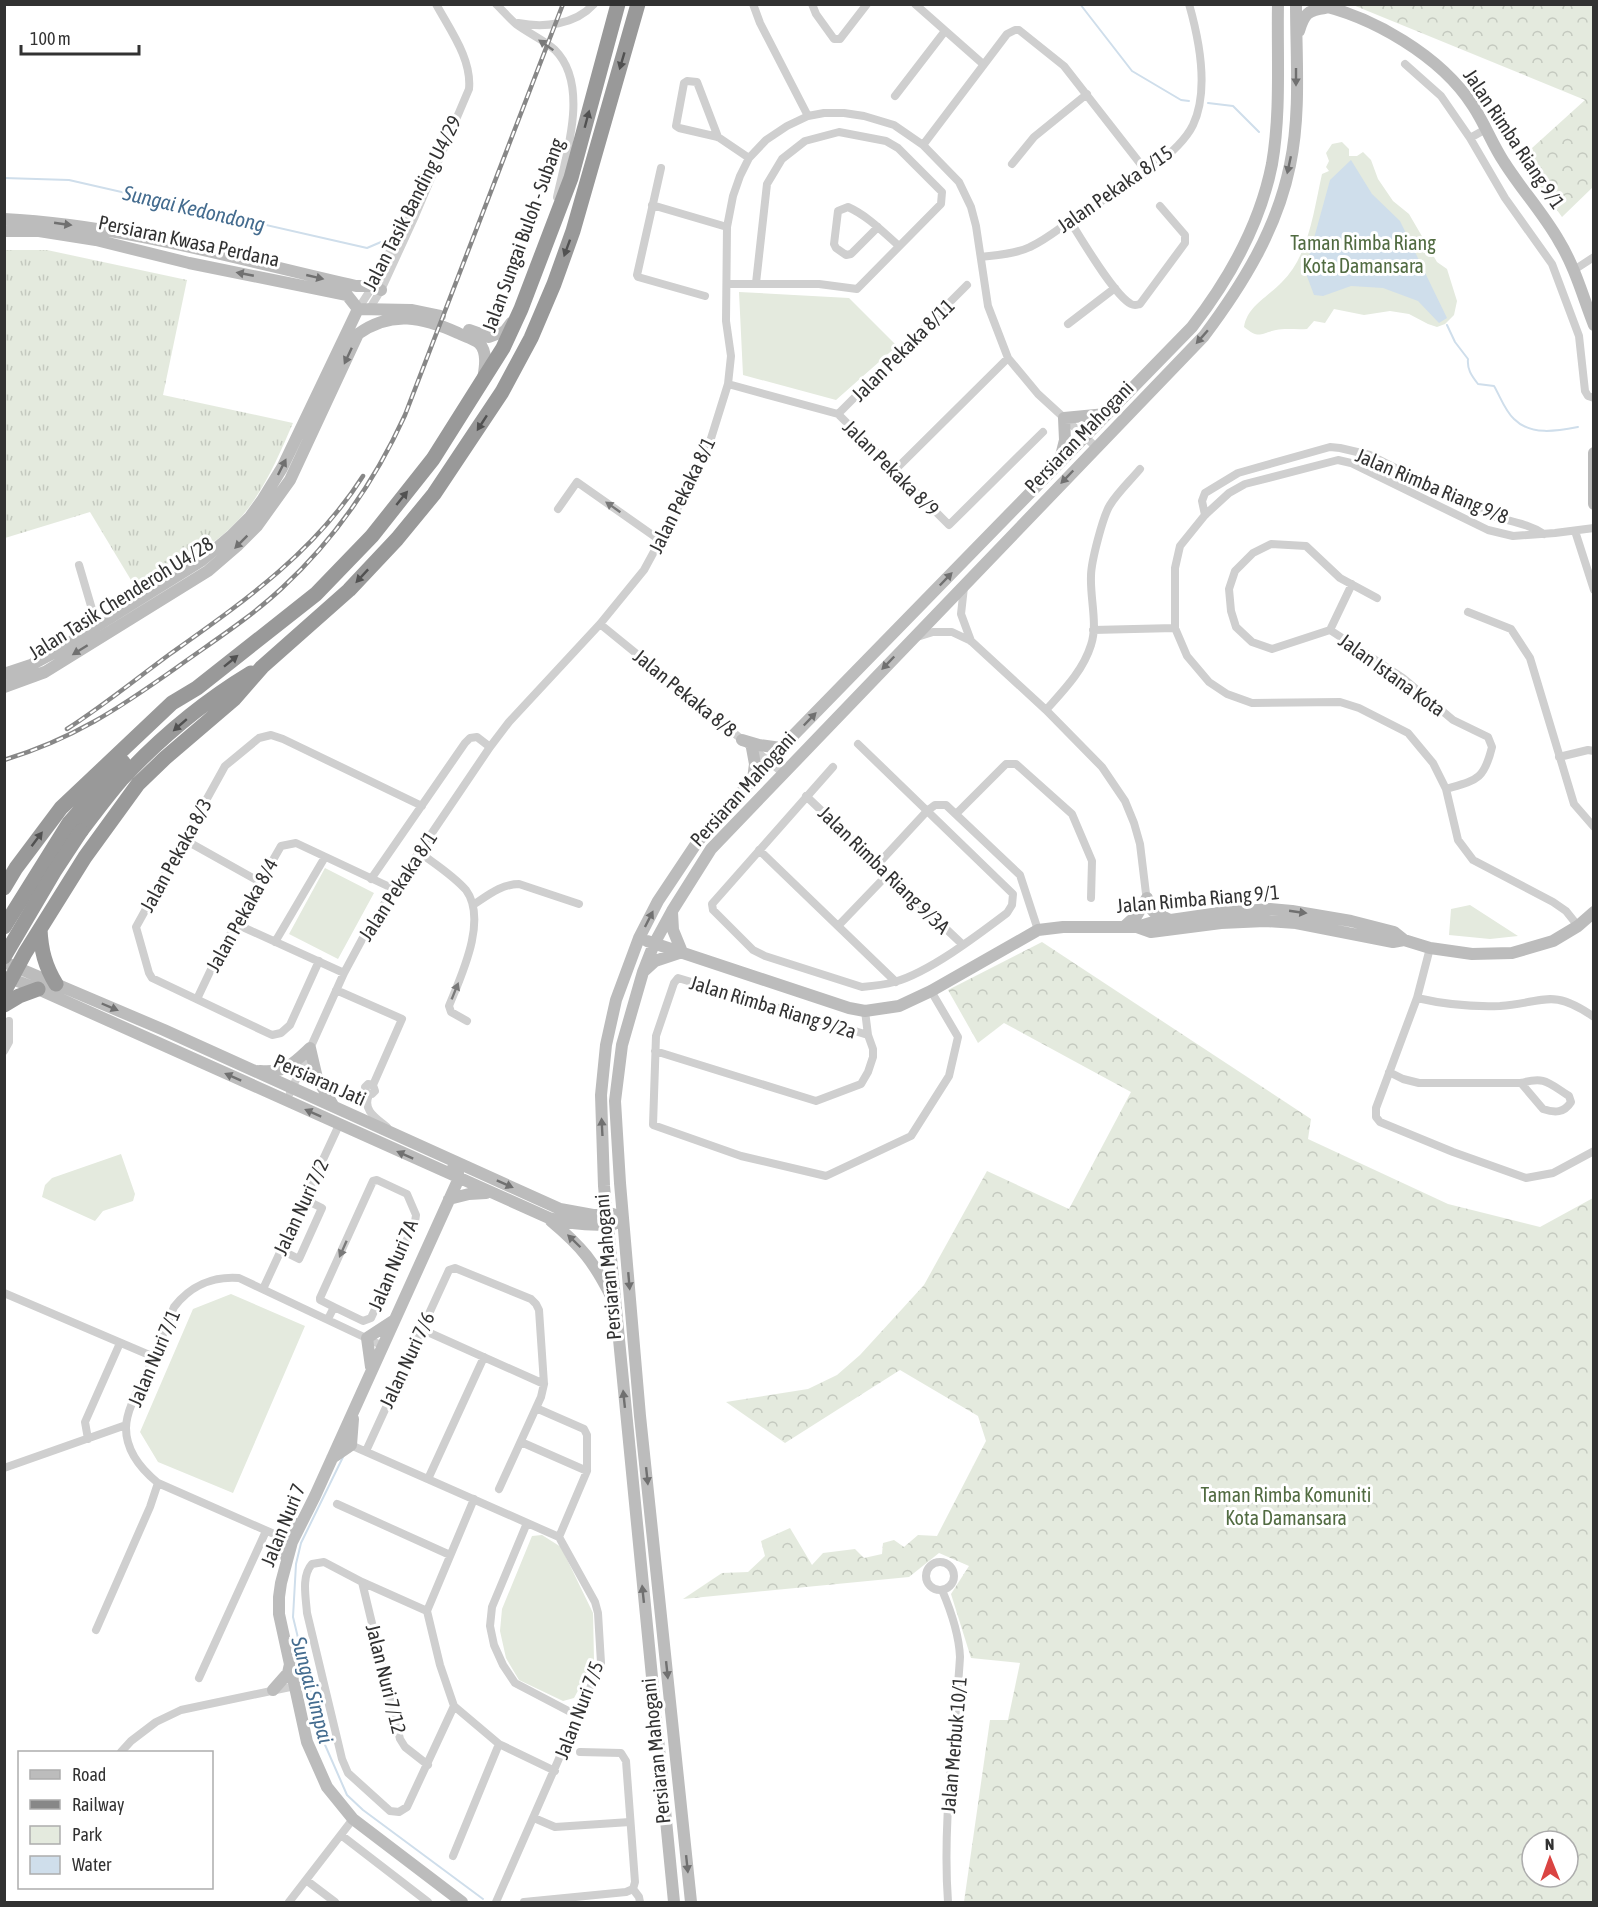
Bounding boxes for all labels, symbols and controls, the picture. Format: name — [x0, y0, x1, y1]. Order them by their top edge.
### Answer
scale bar — [21, 18, 140, 56]
text: 100 m — [30, 28, 71, 49]
one-way arrow — [539, 39, 554, 51]
one-way arrow — [617, 52, 626, 70]
street label: Jalan Rimba Riang 9/1 — [1459, 64, 1570, 213]
one-way arrow — [1292, 67, 1301, 86]
one-way arrow — [583, 109, 592, 127]
street label: Jalan Tasik Banding U4/29 — [358, 112, 466, 294]
street label: Jalan Sungai Buloh - Subang — [477, 135, 568, 335]
street label: Jalan Pekaka 8/15 — [1053, 140, 1177, 237]
one-way arrow — [1284, 155, 1293, 174]
water label: Sungai Kedondong — [120, 180, 268, 236]
street label: Persiaran Kwasa Perdana — [96, 210, 282, 271]
one-way arrow — [53, 219, 72, 228]
park label: Taman Rimba Riang Kota Damansara — [1290, 231, 1436, 277]
one-way arrow — [561, 239, 571, 257]
one-way arrow — [236, 269, 255, 279]
one-way arrow — [306, 273, 325, 282]
street label: Jalan Pekaka 8/11 — [847, 294, 959, 406]
one-way arrow — [1195, 329, 1209, 344]
one-way arrow — [343, 347, 353, 365]
street label: Persiaran Mahogani — [1020, 376, 1138, 497]
one-way arrow — [477, 415, 488, 431]
street label: Jalan Pekaka 8/9 — [839, 415, 944, 520]
street label: Jalan Pekaka 8/1 — [644, 433, 719, 556]
street label: Jalan Rimba Riang 9/8 — [1352, 443, 1512, 528]
one-way arrow — [277, 459, 287, 476]
one-way arrow — [1061, 470, 1075, 484]
one-way arrow — [396, 491, 408, 506]
one-way arrow — [605, 501, 621, 513]
street label: Jalan Tasik Chenderoh U4/28 — [24, 531, 217, 664]
one-way arrow — [235, 534, 249, 548]
one-way arrow — [356, 568, 369, 583]
one-way arrow — [938, 572, 952, 586]
street label: Jalan Istana Kota — [1335, 628, 1450, 721]
street label: Jalan Pekaka 8/8 — [629, 644, 741, 741]
one-way arrow — [72, 645, 88, 656]
one-way arrow — [224, 656, 239, 668]
one-way arrow — [882, 656, 896, 670]
one-way arrow — [803, 711, 817, 726]
one-way arrow — [173, 718, 188, 731]
street label: Persiaran Mahogani — [685, 727, 800, 851]
street label: Jalan Pekaka 8/3 — [135, 794, 216, 915]
street label: Jalan Rimba Riang 9/3A — [814, 801, 955, 938]
street label: Jalan Pekaka 8/1 — [354, 827, 442, 945]
one-way arrow — [31, 832, 43, 847]
street label: Jalan Pekaka 8/4 — [201, 854, 282, 975]
street label: Jalan Rimba Riang 9/1 — [1115, 880, 1281, 917]
one-way arrow — [1289, 907, 1308, 917]
one-way arrow — [644, 910, 654, 927]
street label: Jalan Rimba Riang 9/2a — [687, 970, 859, 1043]
one-way arrow — [450, 981, 460, 999]
one-way arrow — [101, 1003, 119, 1012]
street label: Persiaran Jati — [270, 1049, 370, 1110]
one-way arrow — [224, 1072, 242, 1081]
one-way arrow — [303, 1108, 321, 1118]
one-way arrow — [597, 1118, 606, 1137]
one-way arrow — [397, 1150, 414, 1159]
street label: Jalan Nuri 7/2 — [268, 1155, 333, 1258]
one-way arrow — [496, 1179, 514, 1189]
street label: Persiaran Mahogani — [590, 1193, 625, 1341]
street label: Jalan Nuri 7A — [363, 1216, 422, 1314]
one-way arrow — [567, 1235, 582, 1248]
one-way arrow — [339, 1240, 348, 1257]
one-way arrow — [624, 1272, 634, 1291]
street label: Jalan Nuri 7/1 — [123, 1306, 184, 1410]
street label: Jalan Nuri 7/6 — [374, 1308, 439, 1411]
one-way arrow — [619, 1390, 629, 1409]
one-way arrow — [642, 1466, 652, 1485]
street label: Jalan Nuri 7 — [256, 1480, 309, 1569]
park label: Taman Rimba Komuniti Kota Damansara — [1201, 1483, 1371, 1529]
one-way arrow — [638, 1584, 648, 1603]
street label: Jalan Nuri 7/12 — [362, 1622, 411, 1736]
water label: Sungai Simpai — [287, 1633, 339, 1746]
street label: Jalan Nuri 7/5 — [549, 1658, 608, 1762]
one-way arrow — [662, 1660, 672, 1679]
street label: Jalan Merbuk 10/1 — [936, 1676, 971, 1814]
street label: Persiaran Mahogani — [636, 1677, 675, 1825]
legend — [18, 1751, 213, 1889]
text: Road — [72, 1764, 106, 1785]
text: Railway — [72, 1794, 124, 1815]
text: Park — [72, 1824, 102, 1845]
north arrow — [1520, 1829, 1580, 1889]
text: N — [1545, 1835, 1555, 1853]
text: Water — [72, 1854, 112, 1875]
one-way arrow — [682, 1854, 692, 1873]

